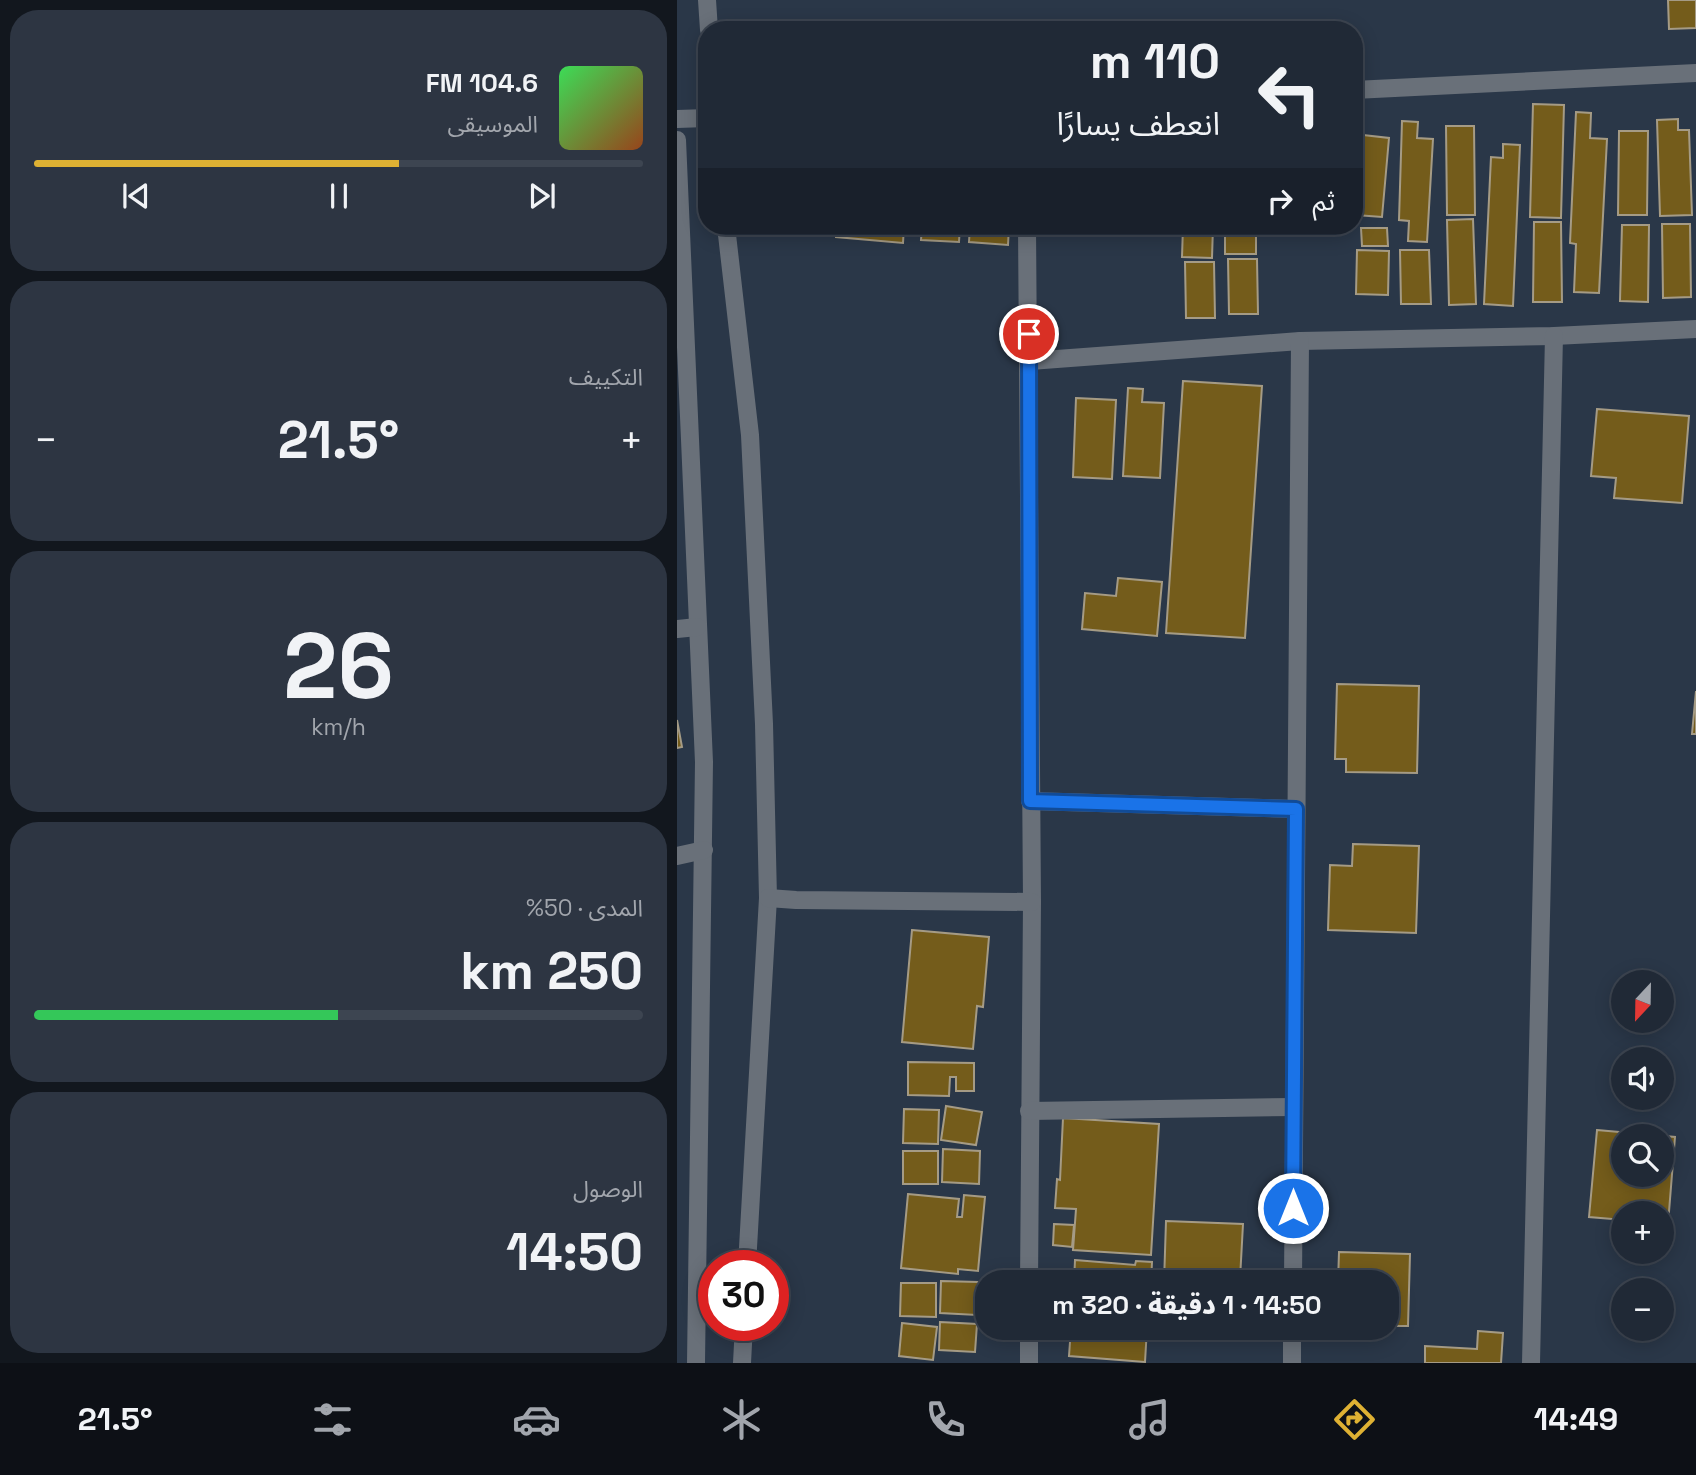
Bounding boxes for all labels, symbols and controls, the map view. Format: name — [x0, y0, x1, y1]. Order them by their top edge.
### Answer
text: 110 m — [1090, 30, 1220, 92]
icon: left — [1244, 49, 1335, 140]
text: 104.6 FM — [426, 66, 538, 100]
text: انعطف يسارًا — [1056, 104, 1220, 144]
text: الموسيقى — [447, 109, 538, 139]
icon: previous — [117, 177, 155, 215]
icon: pause — [320, 177, 358, 215]
icon: next — [523, 177, 561, 215]
icon: right — [1261, 182, 1299, 220]
text: ثم — [1313, 184, 1335, 218]
pin — [999, 304, 1059, 364]
icon: arrive — [1010, 315, 1048, 353]
text: التكييف — [569, 362, 643, 392]
text: 21.5° — [278, 407, 399, 473]
text: − — [34, 416, 58, 464]
text: + — [619, 416, 643, 464]
text: 26 — [283, 608, 394, 725]
text: km/h — [311, 712, 366, 742]
text: المدى · 50% — [526, 893, 643, 923]
text: 250 km — [460, 938, 643, 1004]
north arrow — [1611, 970, 1675, 1032]
map controls — [1611, 970, 1674, 1341]
button: sound — [1611, 1047, 1674, 1110]
button: search — [1611, 1124, 1674, 1187]
position arrow — [1256, 1171, 1330, 1245]
text: الوصول — [573, 1174, 643, 1204]
button: + — [1611, 1201, 1674, 1264]
text: 14:50 — [506, 1219, 643, 1285]
speed limit sign: 30 — [698, 1250, 789, 1341]
button: − — [1611, 1278, 1674, 1341]
text: 14:50 · 1 دقيقة · 320 m — [1052, 1288, 1322, 1322]
icon: filters — [308, 1395, 357, 1444]
icon: car — [512, 1395, 561, 1444]
icon: climate — [717, 1395, 766, 1444]
icon: phone — [921, 1395, 970, 1444]
icon: music — [1125, 1395, 1174, 1444]
icon: directions — [1330, 1395, 1379, 1444]
text: 21.5° — [78, 1399, 153, 1439]
text: 14:49 — [1534, 1399, 1618, 1439]

